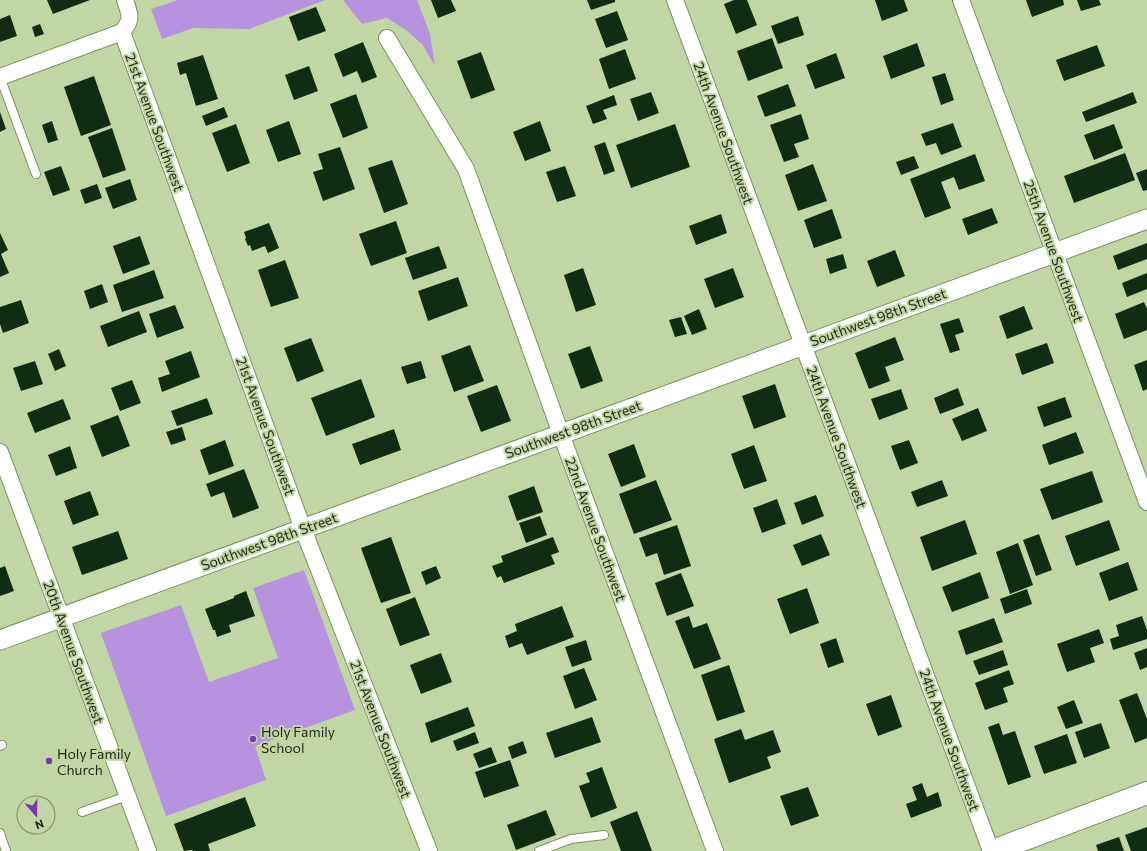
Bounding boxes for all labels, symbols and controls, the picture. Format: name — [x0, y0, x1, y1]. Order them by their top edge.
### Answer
street label: 21st Avenue Southwest — [122, 50, 188, 194]
street label: 24th Avenue Southwest — [690, 60, 758, 207]
street label: 25th Avenue Southwest — [1020, 178, 1088, 325]
street label: Southwest 98th Street — [807, 284, 949, 350]
street label: 21st Avenue Southwest — [233, 354, 299, 498]
street label: 24th Avenue Southwest — [803, 364, 871, 511]
street label: Southwest 98th Street — [502, 396, 644, 462]
street label: 22nd Avenue Southwest — [562, 455, 630, 604]
street label: Southwest 98th Street — [198, 508, 340, 574]
street label: 20th Avenue Southwest — [40, 578, 108, 726]
street label: 21st Avenue Southwest — [347, 658, 415, 801]
street label: 24th Avenue Southwest — [916, 667, 984, 814]
place label: Holy Family School — [261, 723, 335, 756]
marker: Holy Family School — [248, 734, 258, 744]
place label: Holy Family Church — [57, 745, 131, 778]
marker: Holy Family Church — [44, 756, 54, 766]
north arrow — [16, 795, 56, 835]
text: N — [33, 817, 46, 832]

